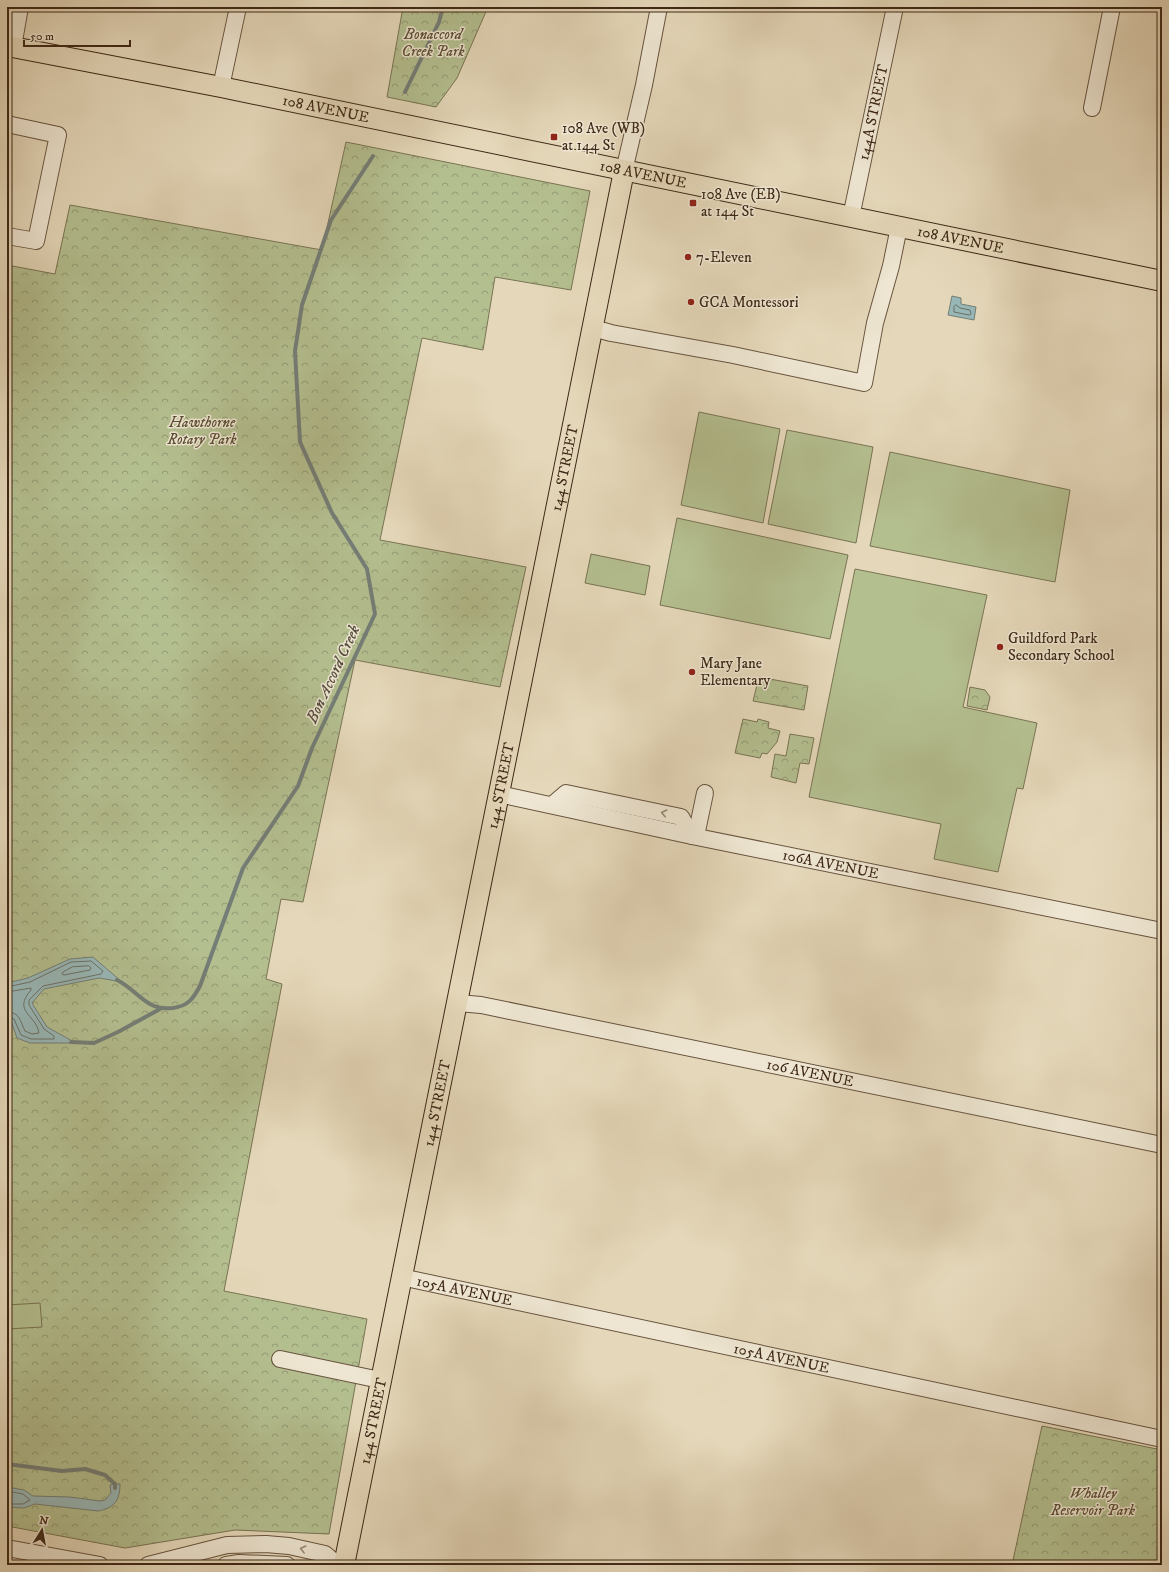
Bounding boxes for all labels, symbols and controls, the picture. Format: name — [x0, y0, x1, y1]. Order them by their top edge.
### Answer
scale bar — [24, 22, 130, 48]
park label: Bonaccord Creek Park — [401, 25, 465, 61]
text: 50 m — [30, 29, 54, 44]
street label: 144A STREET — [854, 62, 892, 162]
street label: 108 AVENUE — [281, 90, 371, 127]
place label: 108 Ave (WB) at 144 St — [562, 119, 645, 155]
marker: 108 Ave (WB) at 144 St — [549, 132, 559, 142]
street label: 108 AVENUE — [598, 156, 689, 192]
place label: 108 Ave (EB) at 144 St — [701, 185, 781, 221]
marker: 108 Ave (EB) at 144 St — [688, 198, 698, 208]
street label: 108 AVENUE — [916, 221, 1006, 258]
place label: 7-Eleven — [696, 248, 752, 267]
marker: 7-Eleven — [683, 252, 693, 262]
place label: GCA Montessori — [699, 293, 799, 312]
marker: GCA Montessori — [686, 297, 696, 307]
park label: Hawthorne Rotary Park — [166, 413, 237, 449]
street label: 144 STREET — [546, 422, 582, 513]
water label: Bon Accord Creek — [301, 622, 365, 727]
place label: Guildford Park Secondary School — [1008, 629, 1115, 665]
marker: Guildford Park Secondary School — [995, 642, 1005, 652]
place label: Mary Jane Elementary — [700, 654, 771, 690]
marker: Mary Jane Elementary — [687, 667, 697, 677]
street label: 144 STREET — [483, 740, 519, 831]
one-way arrow — [661, 810, 667, 818]
street label: 106A AVENUE — [781, 845, 881, 883]
street label: 106 AVENUE — [765, 1054, 856, 1091]
street label: 144 STREET — [419, 1058, 455, 1148]
street label: 105A AVENUE — [415, 1271, 515, 1310]
street label: 105A AVENUE — [732, 1339, 832, 1378]
street label: 144 STREET — [355, 1375, 391, 1466]
park label: Whalley Reservoir Park — [1050, 1484, 1136, 1520]
north arrow — [22, 1510, 62, 1550]
text: N — [38, 1513, 49, 1529]
one-way arrow — [300, 1545, 307, 1554]

